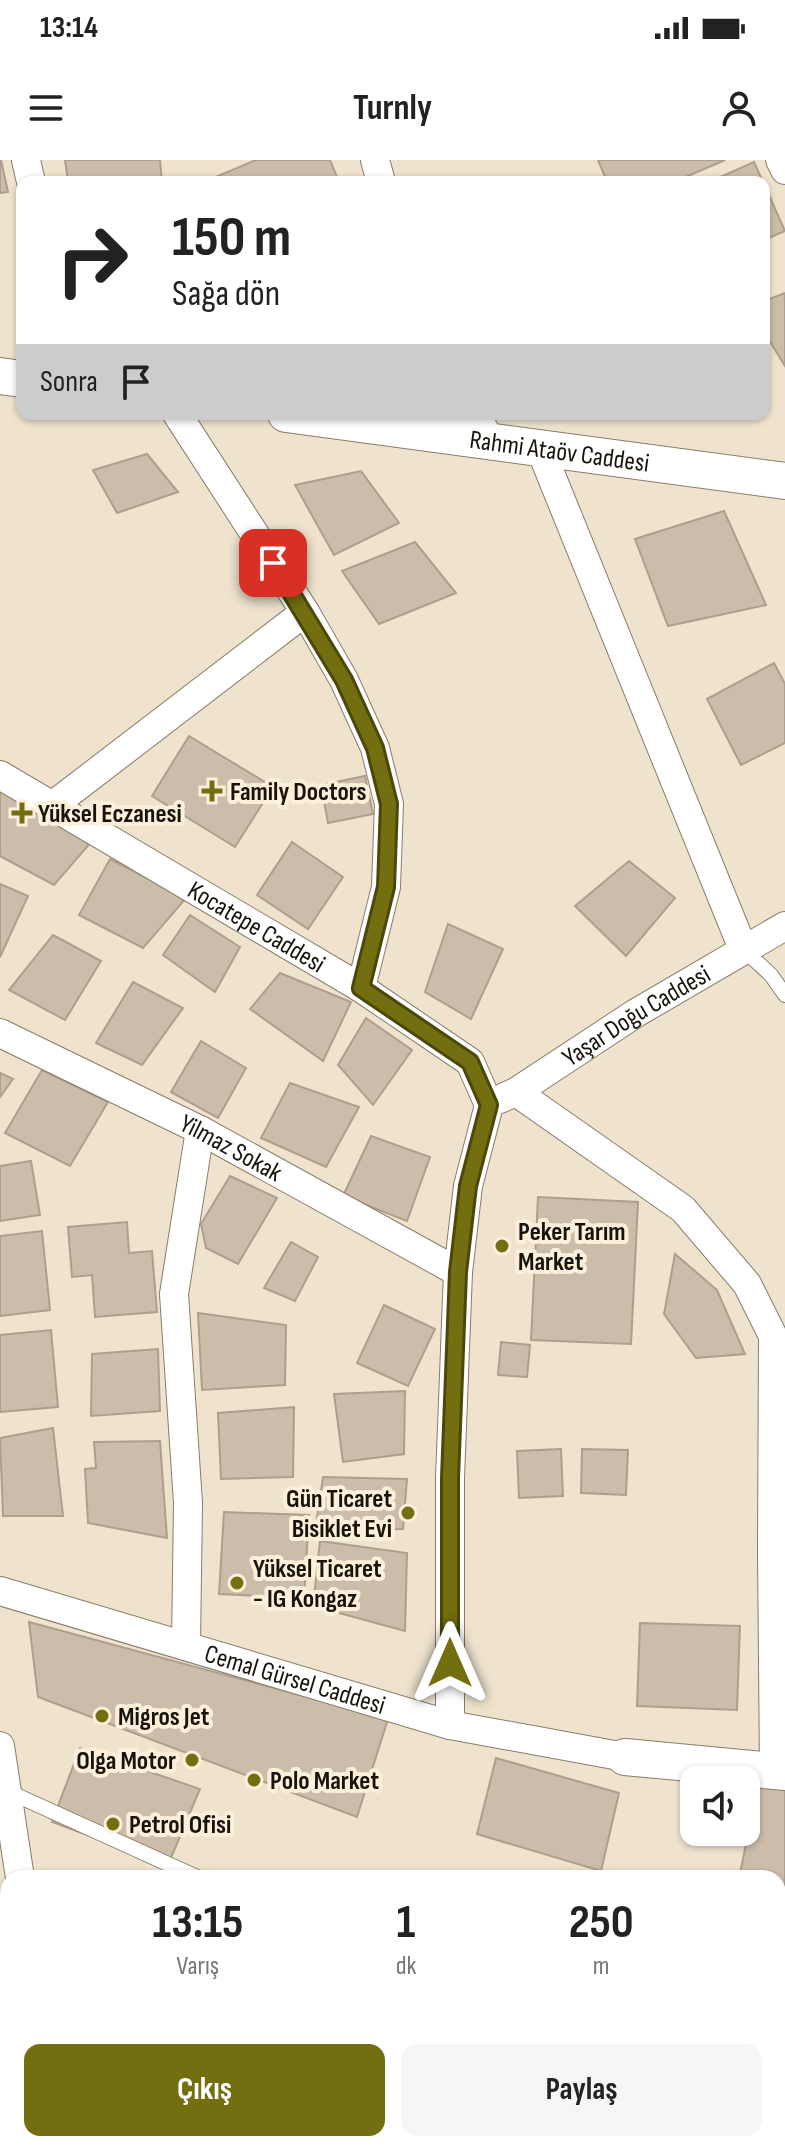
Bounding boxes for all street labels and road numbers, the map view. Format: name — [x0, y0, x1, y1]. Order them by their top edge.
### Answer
street label: Rahmi Ataöv Caddesi — [468, 425, 651, 480]
street label: Kocatepe Caddesi — [182, 875, 330, 980]
street label: Yaşar Doğu Caddesi — [557, 959, 716, 1074]
street label: Yilmaz Sokak — [174, 1109, 287, 1189]
street label: Cemal Gürsel Caddesi — [201, 1639, 389, 1722]

